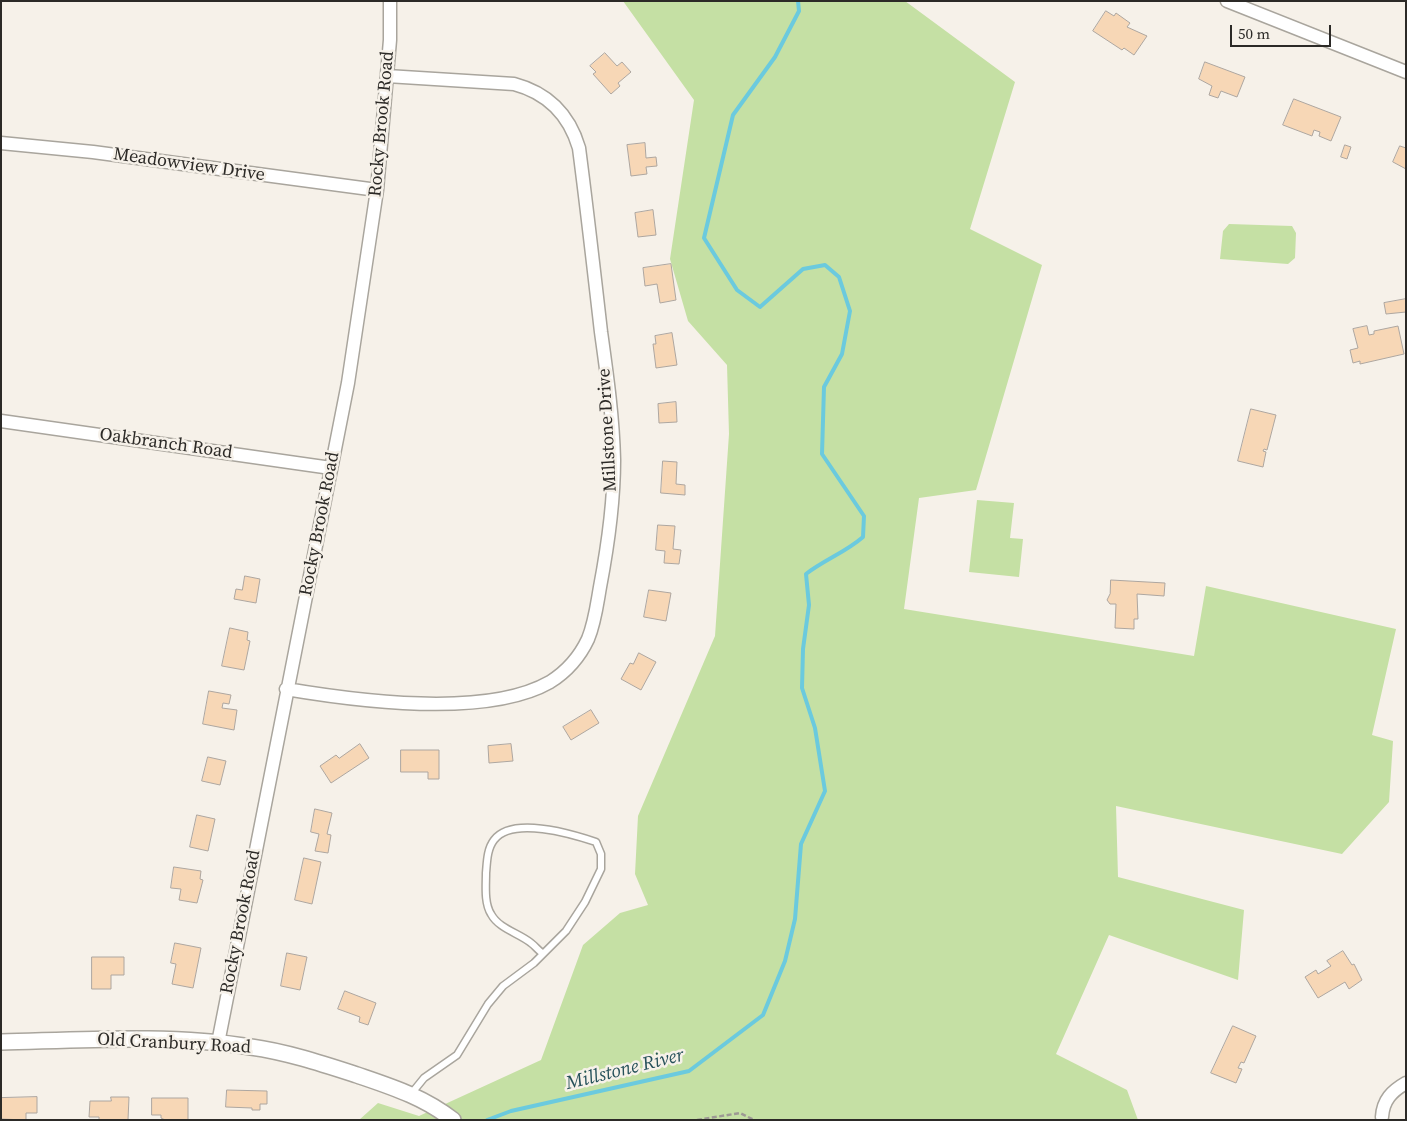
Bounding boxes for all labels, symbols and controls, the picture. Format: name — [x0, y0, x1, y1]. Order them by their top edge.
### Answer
scale bar — [1232, 15, 1333, 47]
text: 50 m — [1238, 23, 1270, 44]
street label: Rocky Brook Road — [365, 50, 399, 198]
street label: Meadowview Drive — [112, 144, 266, 186]
street label: Millstone Drive — [594, 368, 622, 492]
street label: Oakbranch Road — [98, 424, 234, 464]
street label: Rocky Brook Road — [295, 450, 345, 598]
street label: Rocky Brook Road — [216, 848, 266, 996]
street label: Old Cranbury Road — [97, 1029, 251, 1059]
water label: Millstone River — [564, 1044, 686, 1096]

